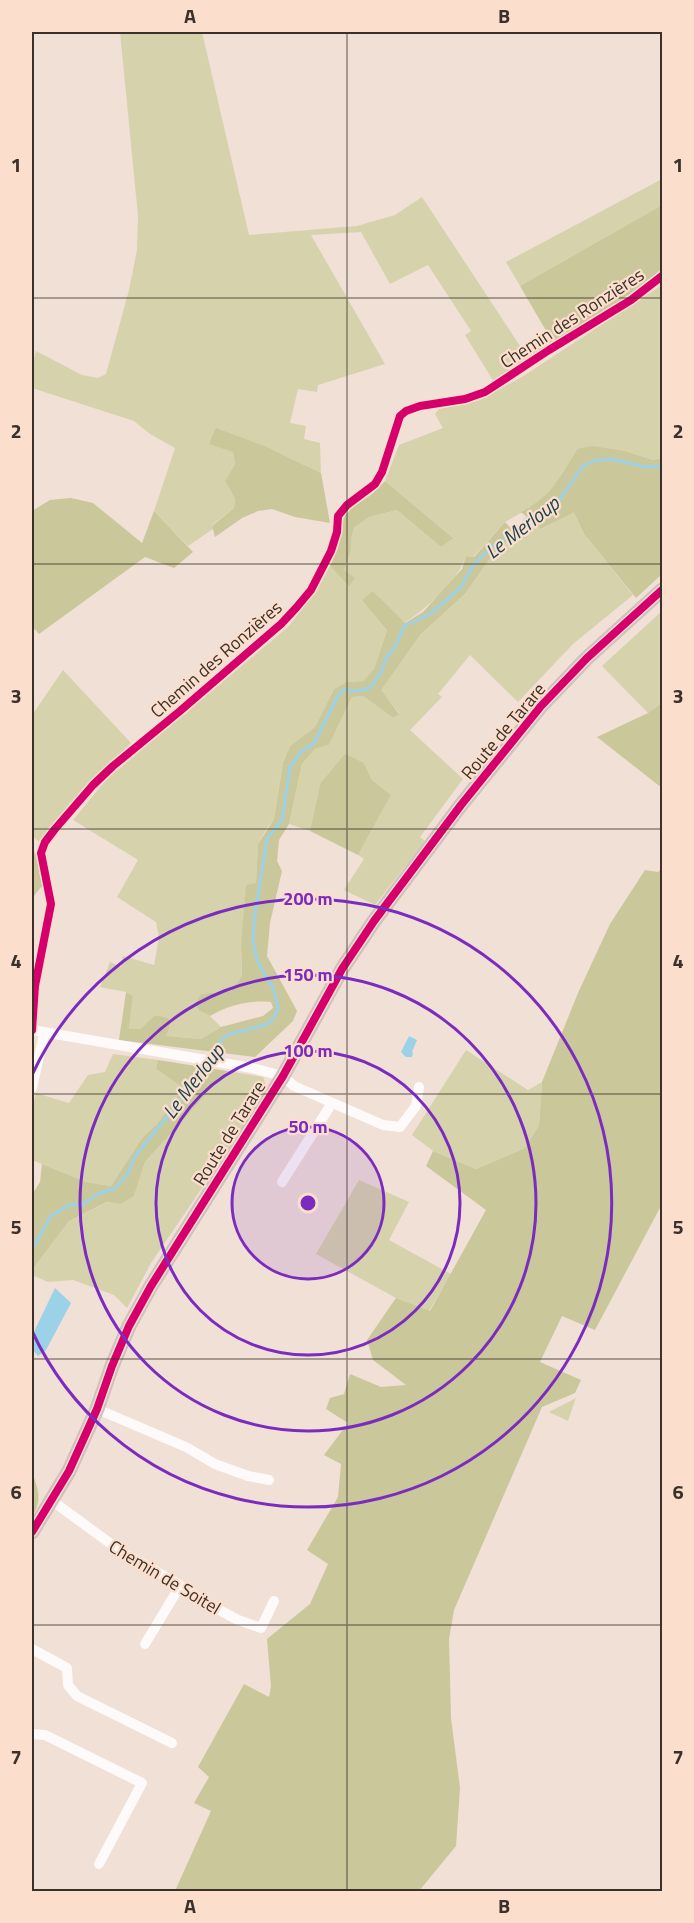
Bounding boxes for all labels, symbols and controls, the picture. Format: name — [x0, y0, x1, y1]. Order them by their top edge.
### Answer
text: A — [184, 0, 196, 31]
text: B — [498, 0, 510, 31]
text: 1 — [10, 149, 22, 180]
text: 1 — [672, 149, 684, 180]
street label: Chemin des Ronzières — [495, 261, 649, 375]
text: 2 — [10, 415, 22, 446]
text: 2 — [672, 415, 684, 446]
water label: Le Merloup — [478, 487, 567, 566]
street label: Chemin des Ronzières — [144, 594, 288, 724]
street label: Route de Tarare — [454, 677, 552, 785]
text: 3 — [10, 680, 22, 711]
text: 3 — [672, 680, 684, 711]
text: 200 m — [283, 885, 333, 912]
text: 4 — [10, 945, 22, 976]
text: 4 — [672, 945, 684, 976]
text: 150 m — [283, 961, 333, 988]
water label: Le Merloup — [154, 1036, 232, 1125]
text: 100 m — [283, 1037, 333, 1064]
street label: Route de Tarare — [186, 1075, 272, 1191]
text: 50 m — [288, 1113, 328, 1140]
centre of rings — [298, 1193, 318, 1213]
text: 5 — [10, 1211, 22, 1242]
text: 5 — [672, 1211, 684, 1242]
text: 6 — [10, 1476, 22, 1507]
text: 6 — [672, 1476, 684, 1507]
street label: Chemin de Soitel — [104, 1533, 226, 1621]
text: 7 — [10, 1741, 22, 1772]
text: 7 — [672, 1741, 684, 1772]
text: A — [184, 1890, 196, 1921]
text: B — [498, 1890, 510, 1921]

